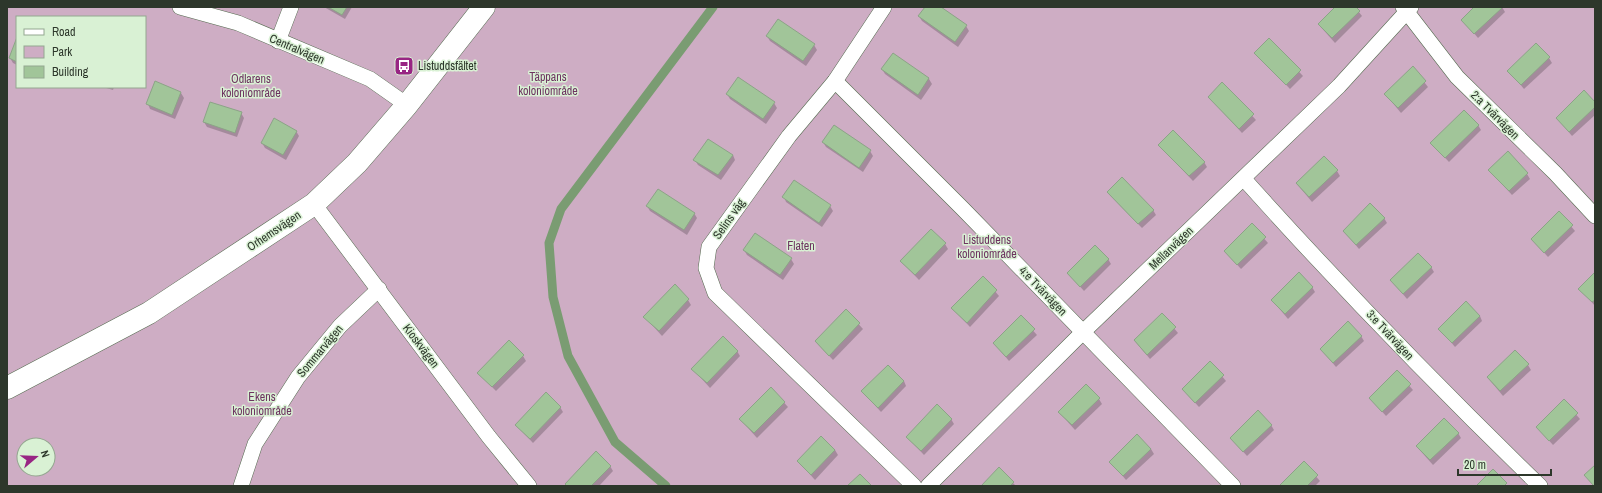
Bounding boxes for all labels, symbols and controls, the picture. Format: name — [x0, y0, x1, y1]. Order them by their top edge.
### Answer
legend — [16, 16, 146, 88]
text: Road — [52, 24, 76, 40]
street label: Centralvägen — [267, 30, 327, 68]
text: Park — [52, 44, 72, 60]
bus stop icon: Listuddsfältet — [393, 55, 415, 77]
place label: Listuddsfältet — [418, 58, 477, 74]
text: Building — [52, 64, 89, 80]
park label: Täppans koloniområde — [518, 69, 578, 99]
park label: Odlarens koloniområde — [221, 71, 281, 101]
street label: 2:a Tvärvägen — [1467, 87, 1523, 143]
street label: Selins väg — [709, 195, 749, 242]
street label: Orhemsvägen — [244, 207, 304, 255]
street label: Mellanvägen — [1145, 223, 1197, 273]
park label: Listuddens koloniområde — [957, 232, 1017, 262]
park label: Flaten — [787, 238, 815, 254]
street label: 4:e Tvärvägen — [1015, 263, 1071, 319]
street label: 3:e Tvärvägen — [1363, 307, 1417, 363]
street label: Sommarvägen — [293, 321, 347, 381]
street label: Kioskvägen — [399, 321, 443, 371]
park label: Ekens koloniområde — [232, 389, 292, 419]
north arrow — [16, 437, 56, 477]
text: N — [38, 448, 53, 459]
scale bar — [1458, 451, 1551, 477]
text: 20 m — [1464, 457, 1486, 473]

